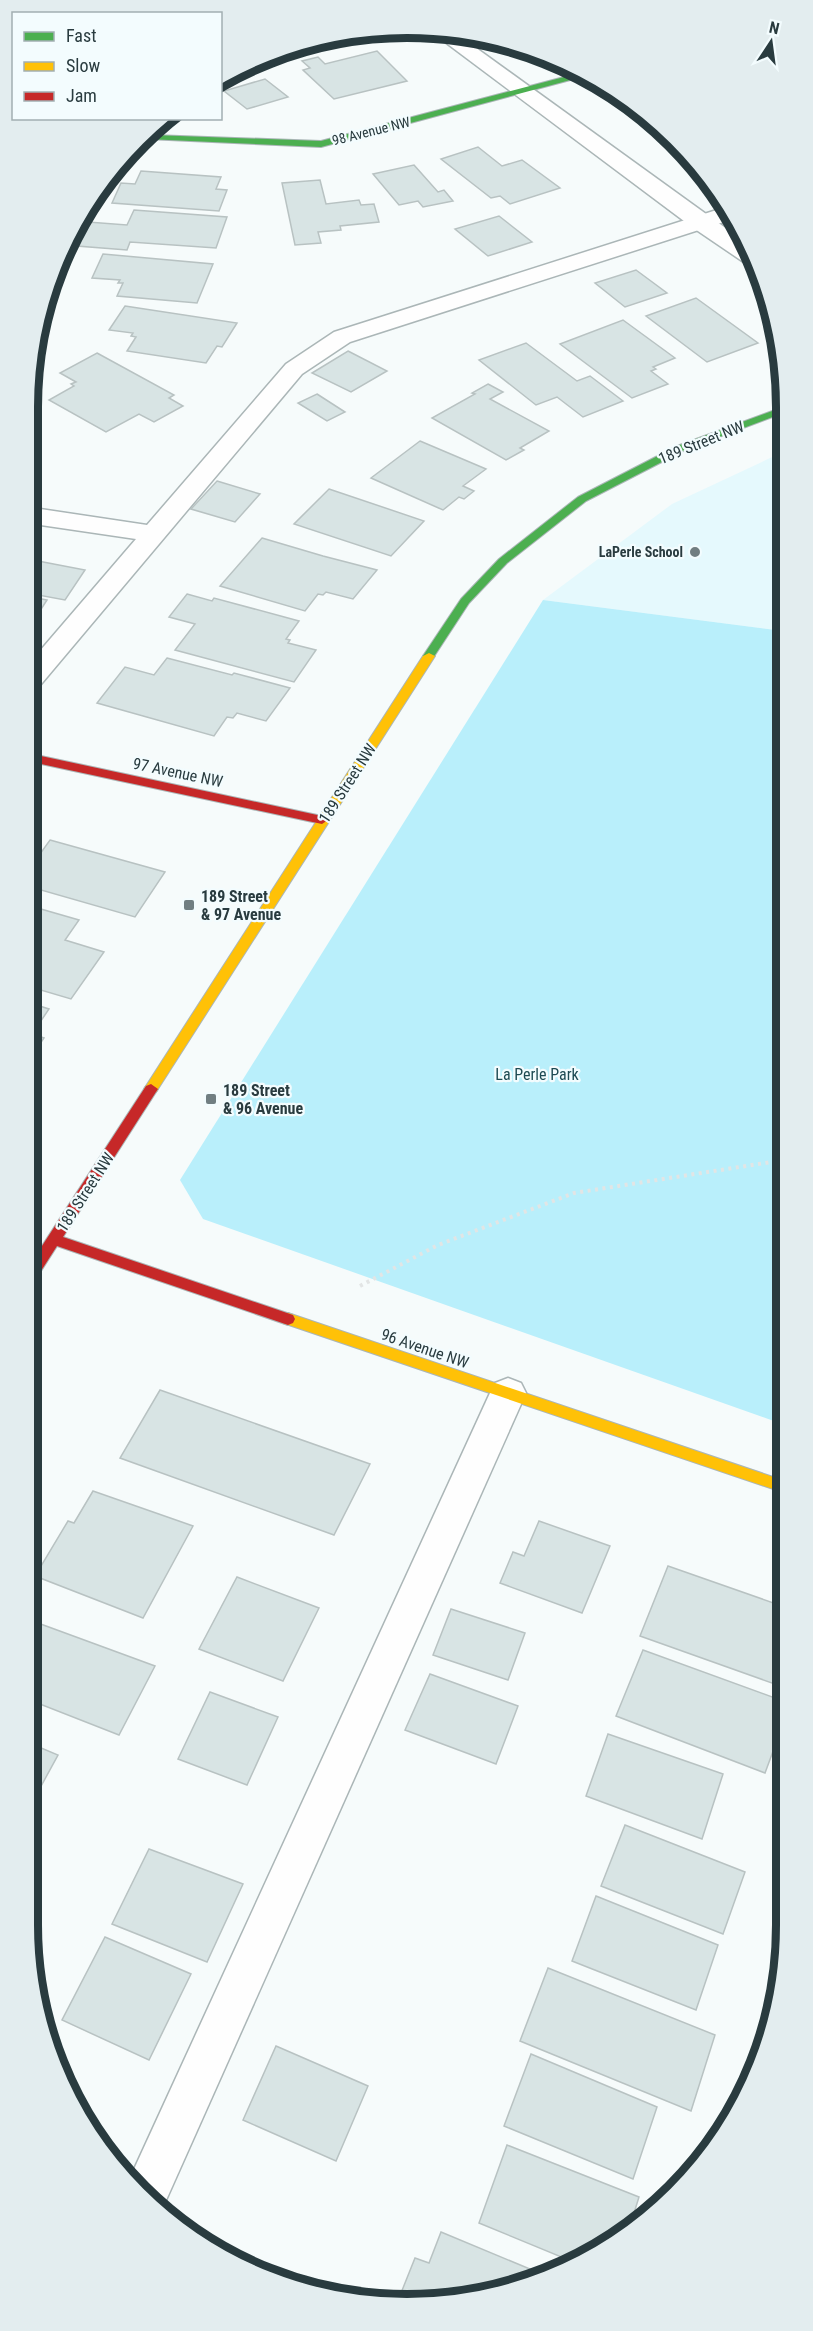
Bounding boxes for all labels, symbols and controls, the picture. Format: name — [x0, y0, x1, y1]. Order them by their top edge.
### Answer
legend — [12, 12, 222, 120]
north arrow — [741, 12, 801, 72]
text: N — [767, 18, 781, 38]
text: Fast — [66, 25, 97, 46]
text: Slow — [66, 55, 101, 76]
text: Jam — [66, 85, 97, 106]
street label: 98 Avenue NW — [330, 113, 412, 148]
street label: 189 Street NW — [656, 417, 747, 468]
place label: LaPerle School — [599, 544, 683, 560]
marker: LaPerle School — [688, 545, 702, 559]
street label: 189 Street NW — [315, 740, 380, 826]
street label: 97 Avenue NW — [131, 754, 225, 791]
place label: 189 Street & 97 Avenue — [201, 887, 281, 924]
marker: 189 Street & 97 Avenue — [182, 898, 196, 912]
park label: La Perle Park — [495, 1065, 580, 1084]
place label: 189 Street & 96 Avenue — [223, 1081, 303, 1118]
marker: 189 Street & 96 Avenue — [204, 1092, 218, 1106]
street label: 189 Street NW — [53, 1149, 118, 1235]
street label: 96 Avenue NW — [379, 1325, 471, 1372]

